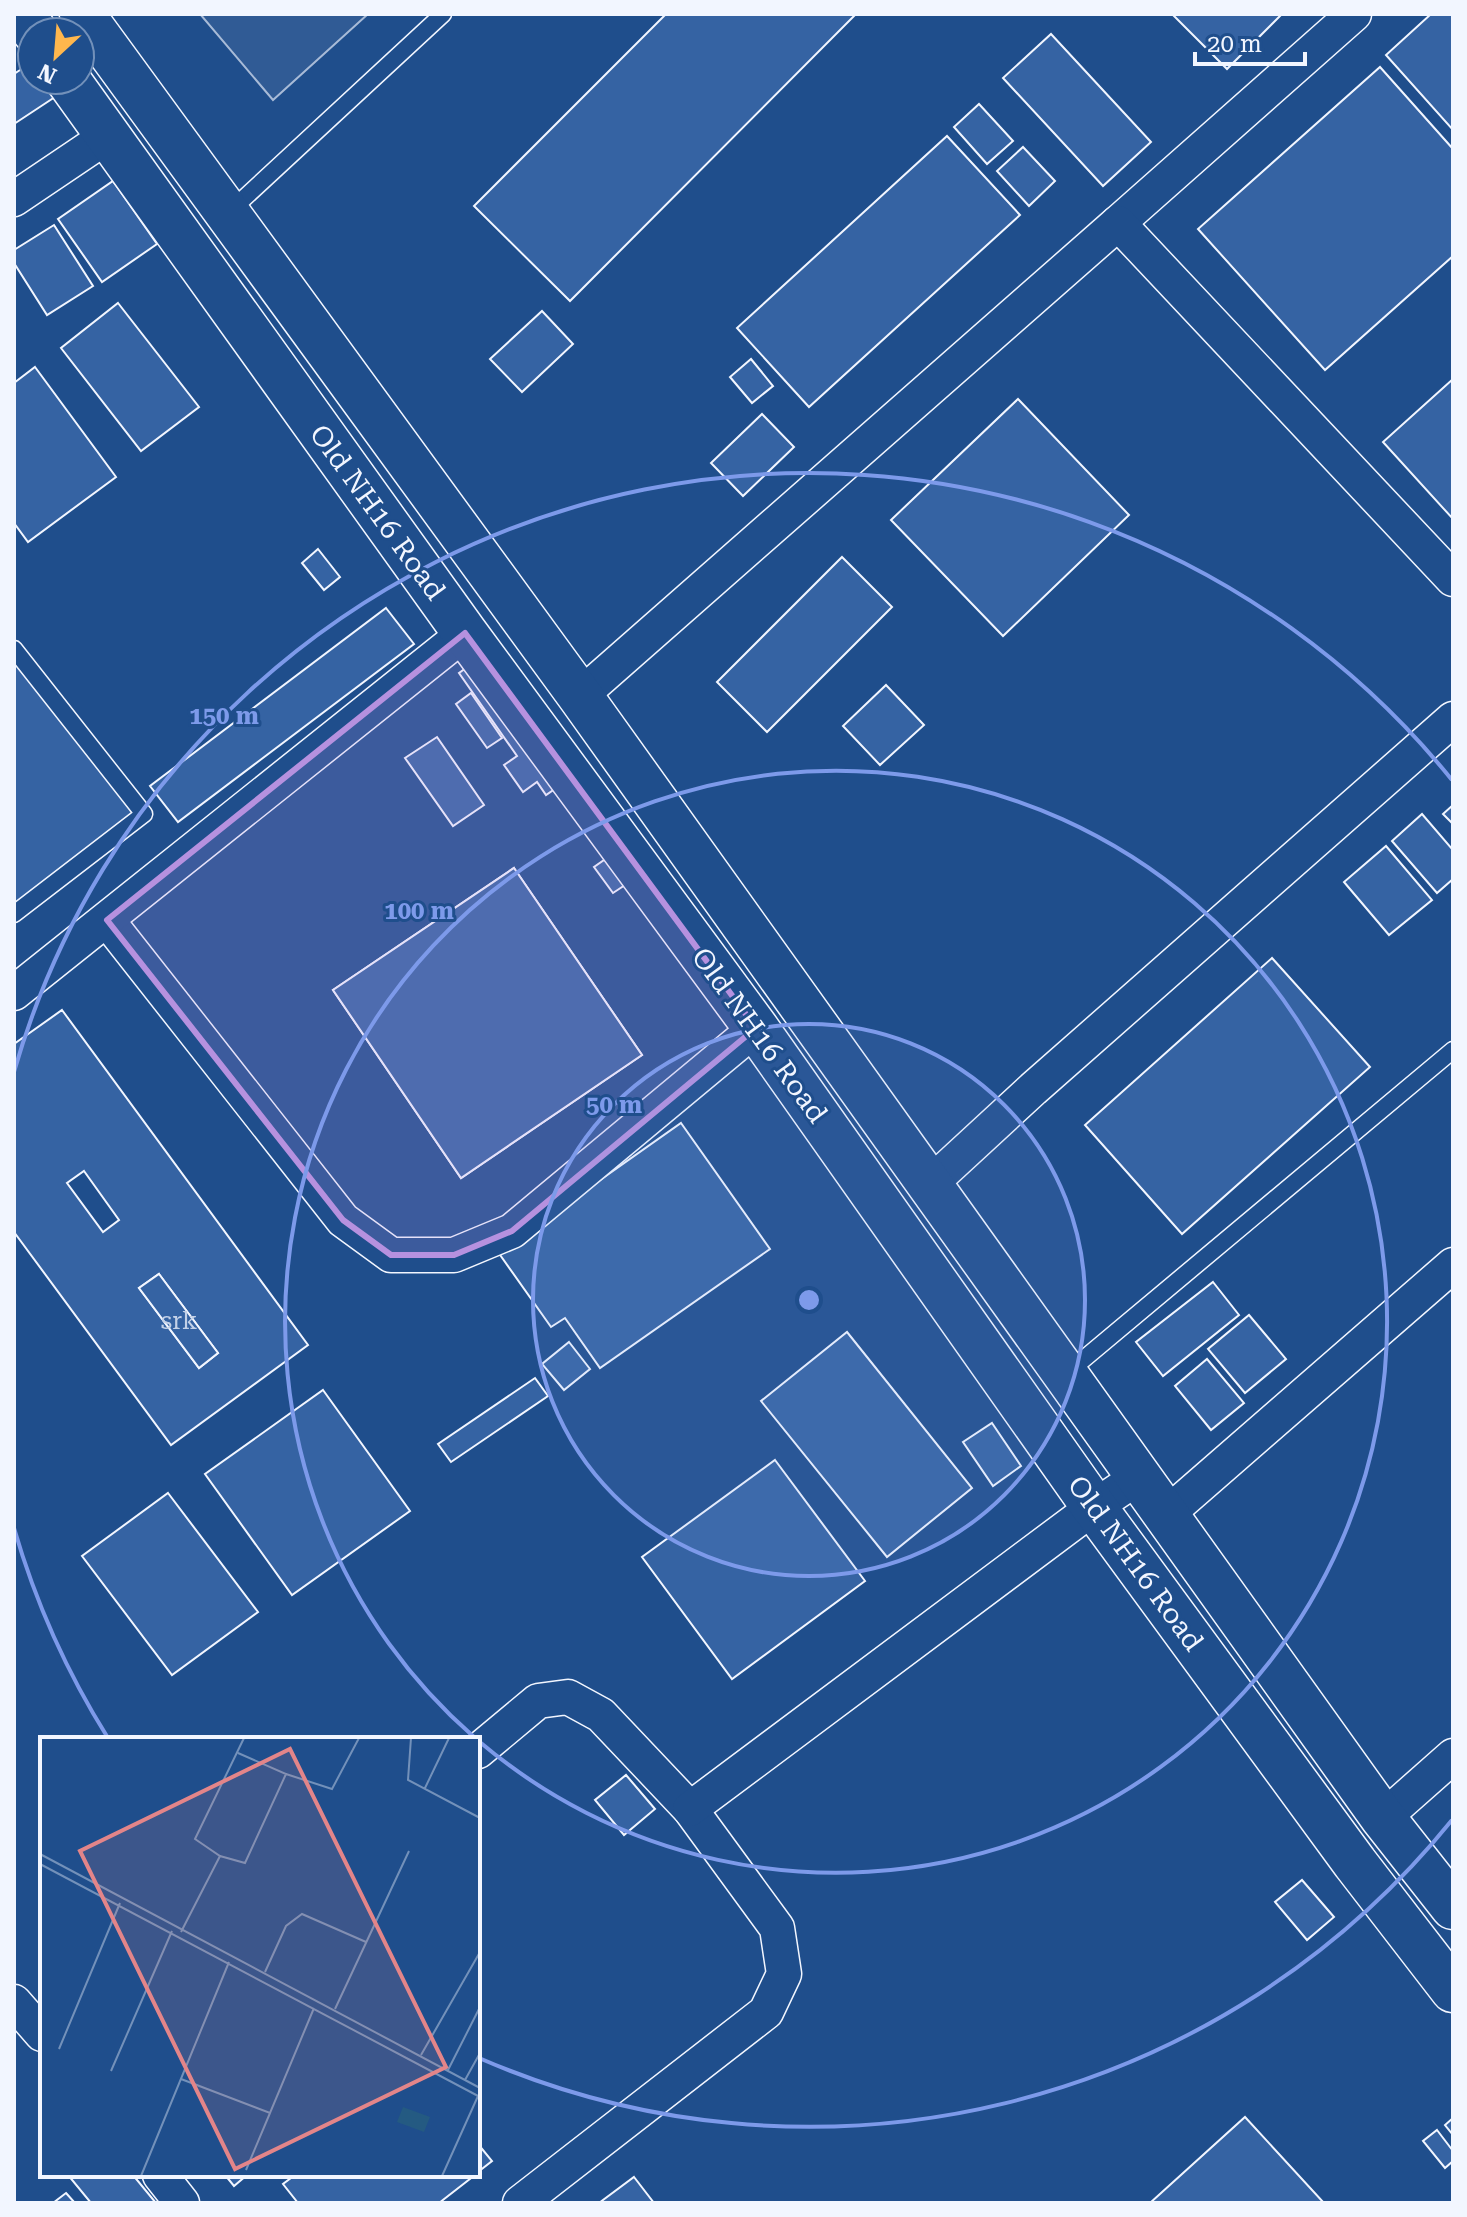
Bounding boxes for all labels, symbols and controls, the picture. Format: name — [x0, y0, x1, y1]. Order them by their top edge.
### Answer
north arrow — [16, 16, 96, 96]
scale bar — [1195, 16, 1305, 66]
text: 20 m — [1207, 30, 1262, 58]
text: N — [34, 59, 61, 88]
street label: Old NH16 Road — [303, 418, 452, 607]
text: 150 m — [189, 702, 259, 730]
text: 100 m — [384, 897, 454, 925]
street label: Old NH16 Road — [685, 941, 834, 1130]
text: 50 m — [586, 1091, 642, 1119]
centre of rings — [795, 1286, 823, 1314]
house number: srk — [161, 1307, 197, 1335]
street label: Old NH16 Road — [1061, 1469, 1210, 1658]
inset map — [40, 1737, 480, 2177]

